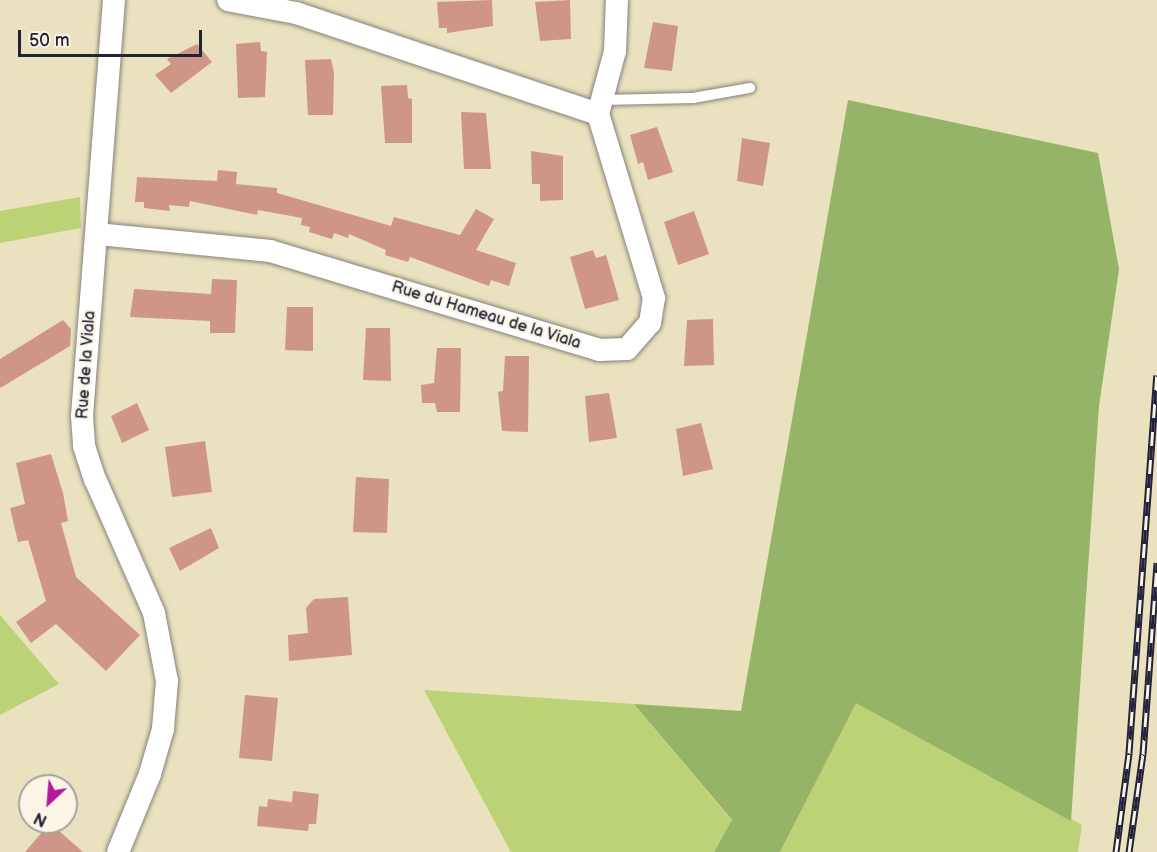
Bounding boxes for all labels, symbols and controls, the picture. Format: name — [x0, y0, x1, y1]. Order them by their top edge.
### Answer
scale bar — [21, 18, 206, 56]
text: 50 m — [29, 30, 70, 51]
street label: Rue du Hameau de la Viala — [389, 278, 583, 354]
street label: Rue de la Viala — [74, 310, 100, 420]
north arrow — [18, 774, 78, 834]
text: N — [31, 808, 50, 830]

